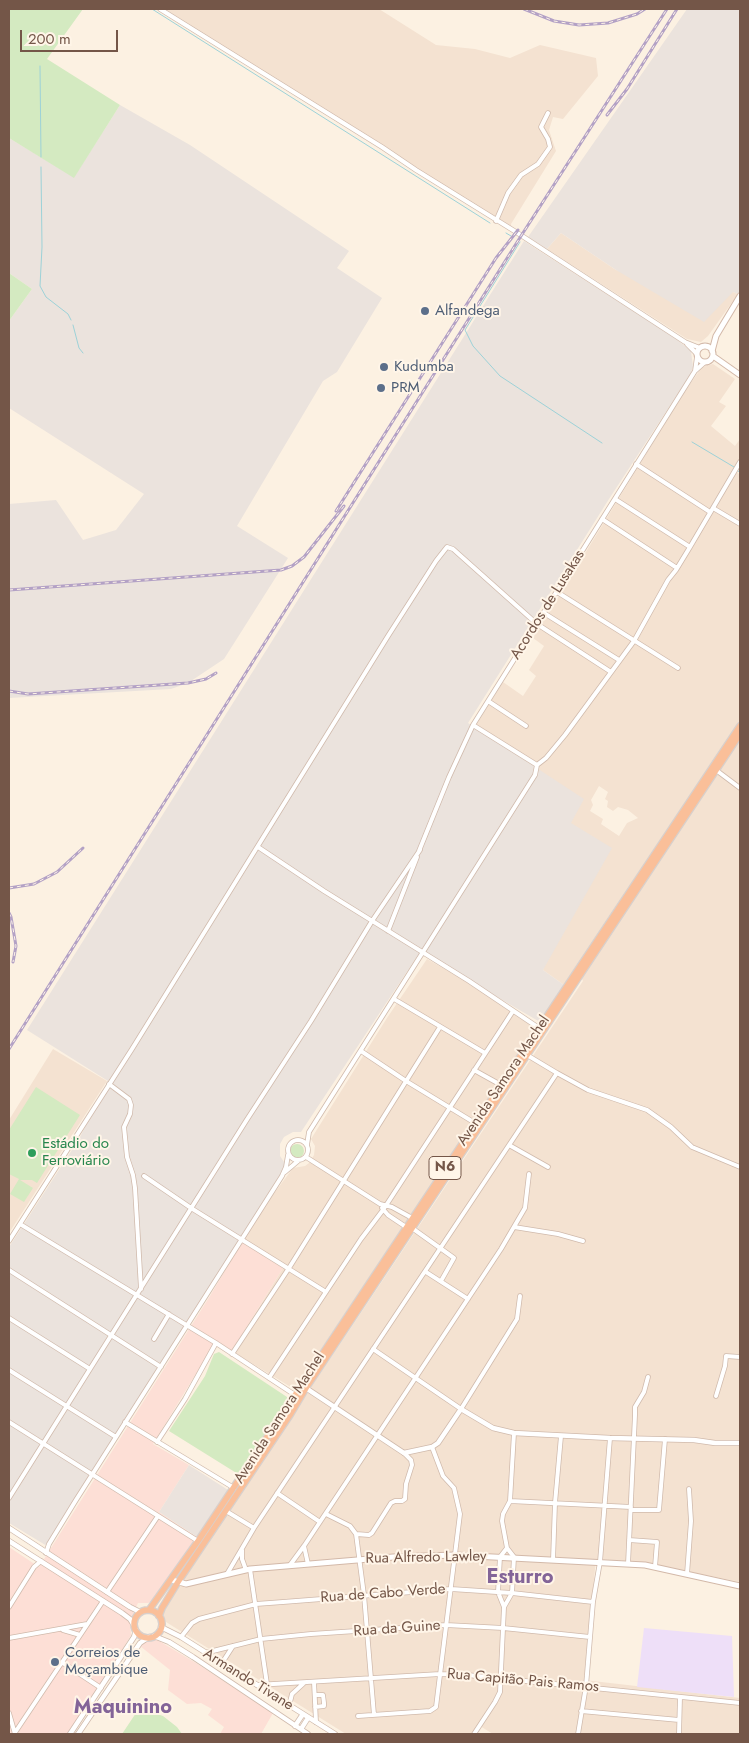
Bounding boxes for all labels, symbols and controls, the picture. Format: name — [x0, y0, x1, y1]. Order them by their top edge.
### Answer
scale bar — [22, 20, 120, 52]
text: 200 m — [28, 28, 71, 50]
place label: Alfandega — [435, 302, 500, 320]
marker: Alfandega — [419, 305, 431, 317]
place label: Kudumba — [394, 358, 454, 376]
marker: Kudumba — [378, 361, 390, 373]
place label: PRM — [391, 379, 420, 397]
marker: PRM — [375, 382, 387, 394]
street label: Acordos de Lusakas — [507, 547, 589, 663]
street label: Avenida Samora Machel — [454, 1013, 554, 1149]
place label: Estádio do Ferroviário — [42, 1135, 110, 1170]
marker: Estádio do Ferroviário — [26, 1147, 38, 1159]
road number: N6 — [429, 1156, 461, 1180]
street label: Avenida Samora Machel — [231, 1349, 329, 1487]
street label: Rua Alfredo Lawley — [365, 1548, 487, 1568]
district label: Esturro — [487, 1566, 553, 1590]
street label: Rua de Cabo Verde — [320, 1581, 446, 1607]
street label: Rua da Guine — [353, 1617, 441, 1641]
place label: Correios de Moçambique — [65, 1644, 148, 1679]
street label: Armando Tivane — [199, 1645, 297, 1715]
marker: Correios de Moçambique — [49, 1656, 61, 1668]
street label: Rua Capitão Pais Ramos — [446, 1665, 600, 1697]
district label: Maquinino — [74, 1696, 172, 1720]

